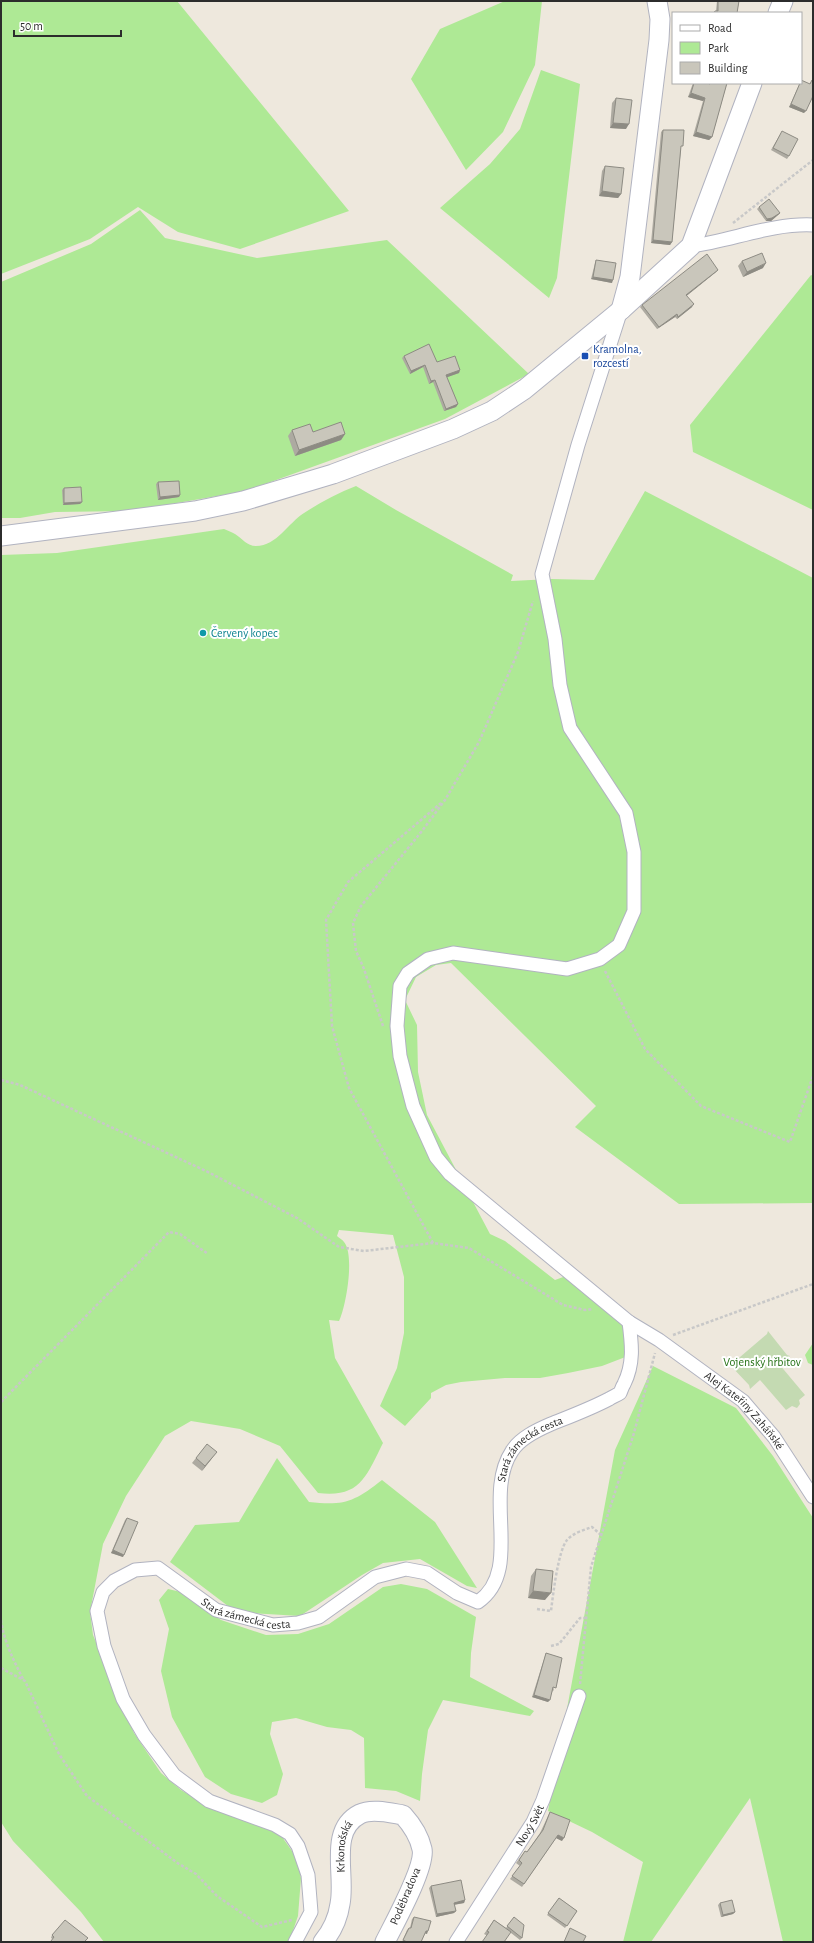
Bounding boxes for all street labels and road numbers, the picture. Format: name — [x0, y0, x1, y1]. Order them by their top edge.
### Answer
street label: Alej Kateřiny Zaháňské — [702, 1369, 786, 1451]
street label: Stará zámecká cesta — [495, 1414, 565, 1483]
street label: Stará zámecká cesta — [199, 1595, 291, 1631]
street label: Nový Svět — [513, 1803, 546, 1848]
street label: Krkonošská — [334, 1818, 355, 1873]
street label: Poděbradova — [388, 1865, 423, 1926]

